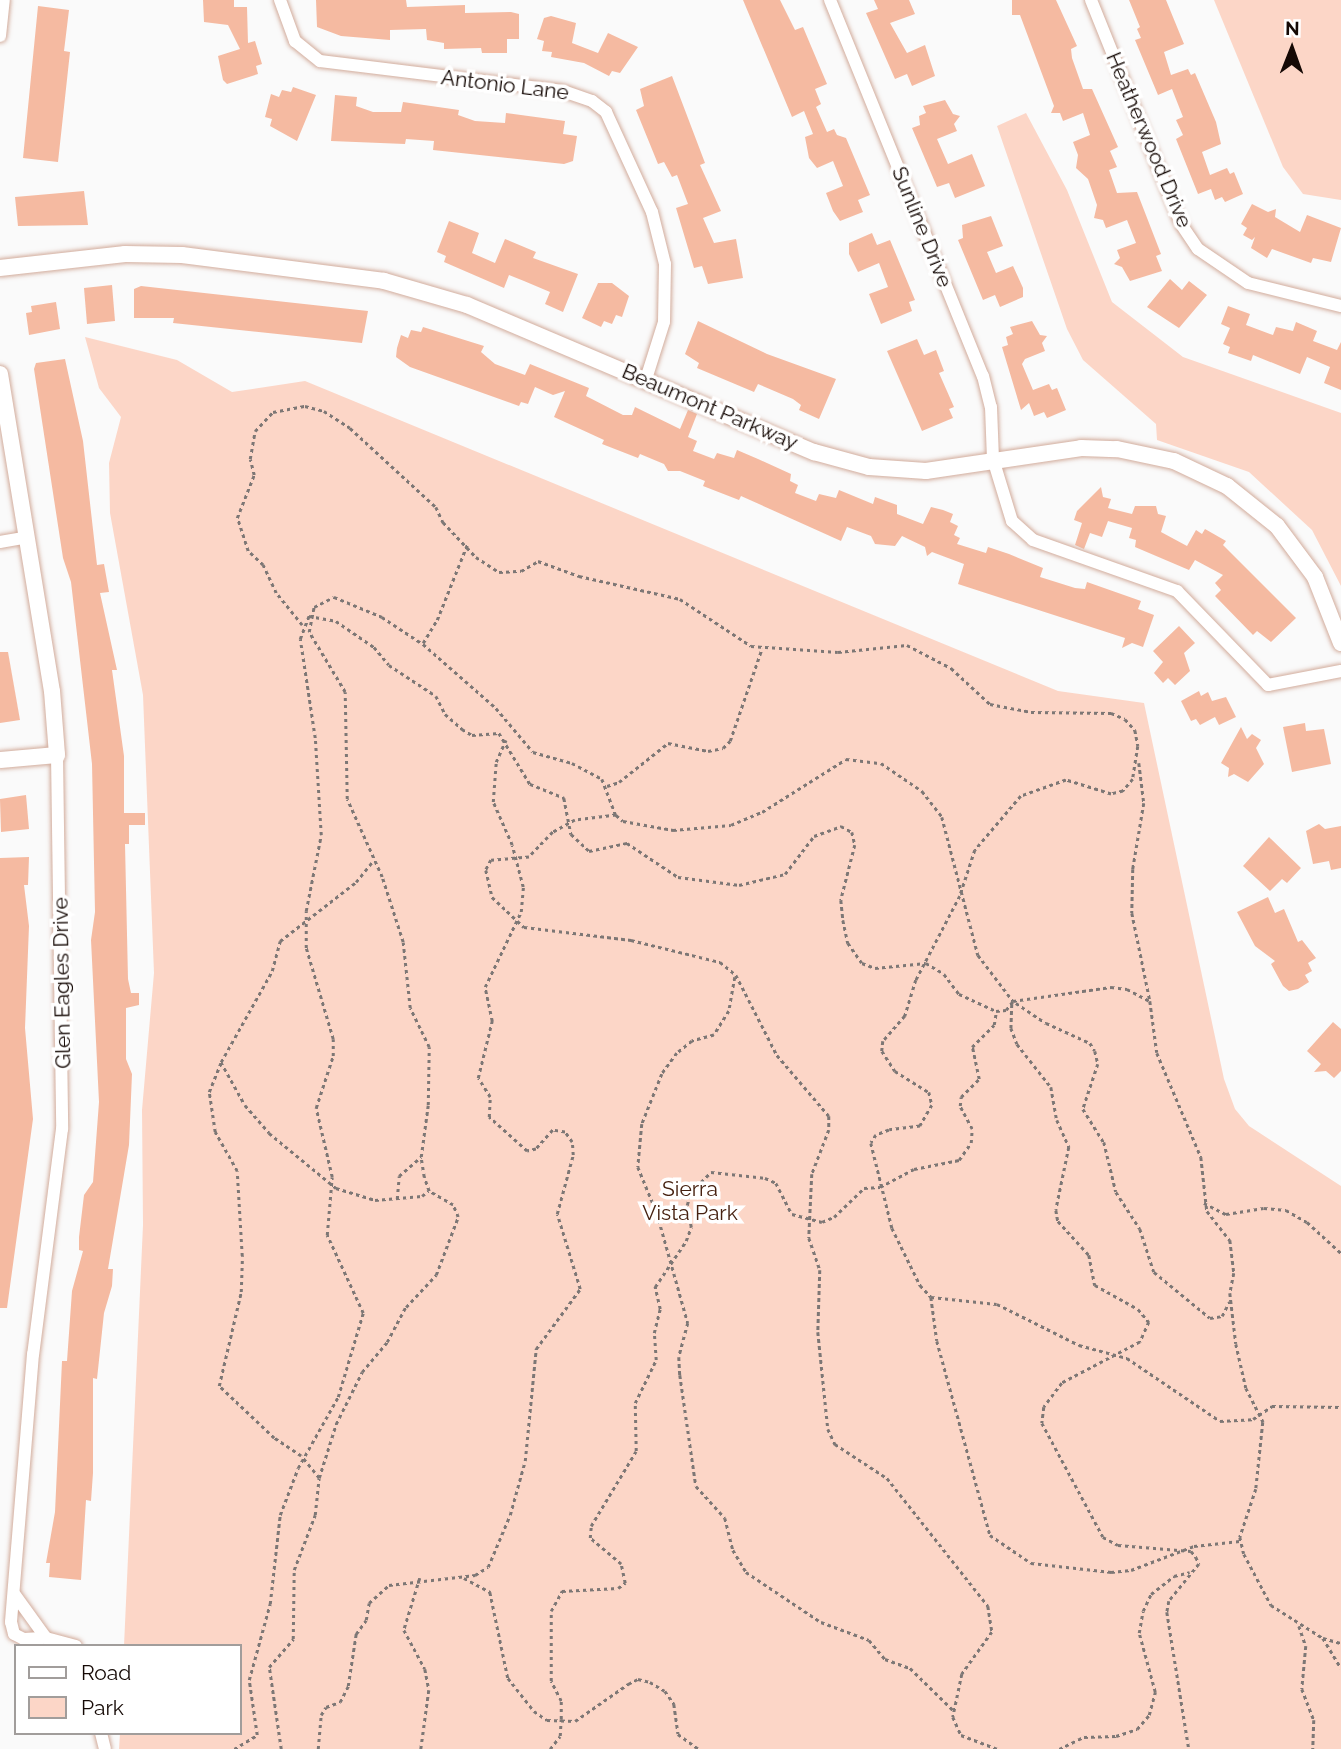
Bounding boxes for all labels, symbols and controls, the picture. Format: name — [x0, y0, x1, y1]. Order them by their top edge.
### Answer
north arrow — [1257, 14, 1327, 84]
text: N — [1285, 17, 1300, 39]
street label: Heatherwood Drive — [1101, 48, 1197, 232]
street label: Antonio Lane — [440, 65, 570, 105]
street label: Sunline Drive — [886, 163, 958, 291]
street label: Beaumont Parkway — [618, 359, 802, 455]
street label: Glen Eagles Drive — [48, 897, 76, 1069]
park label: Sierra Vista Park — [642, 1176, 738, 1226]
legend — [14, 1644, 242, 1735]
text: Road — [81, 1660, 131, 1685]
text: Park — [81, 1695, 124, 1720]

